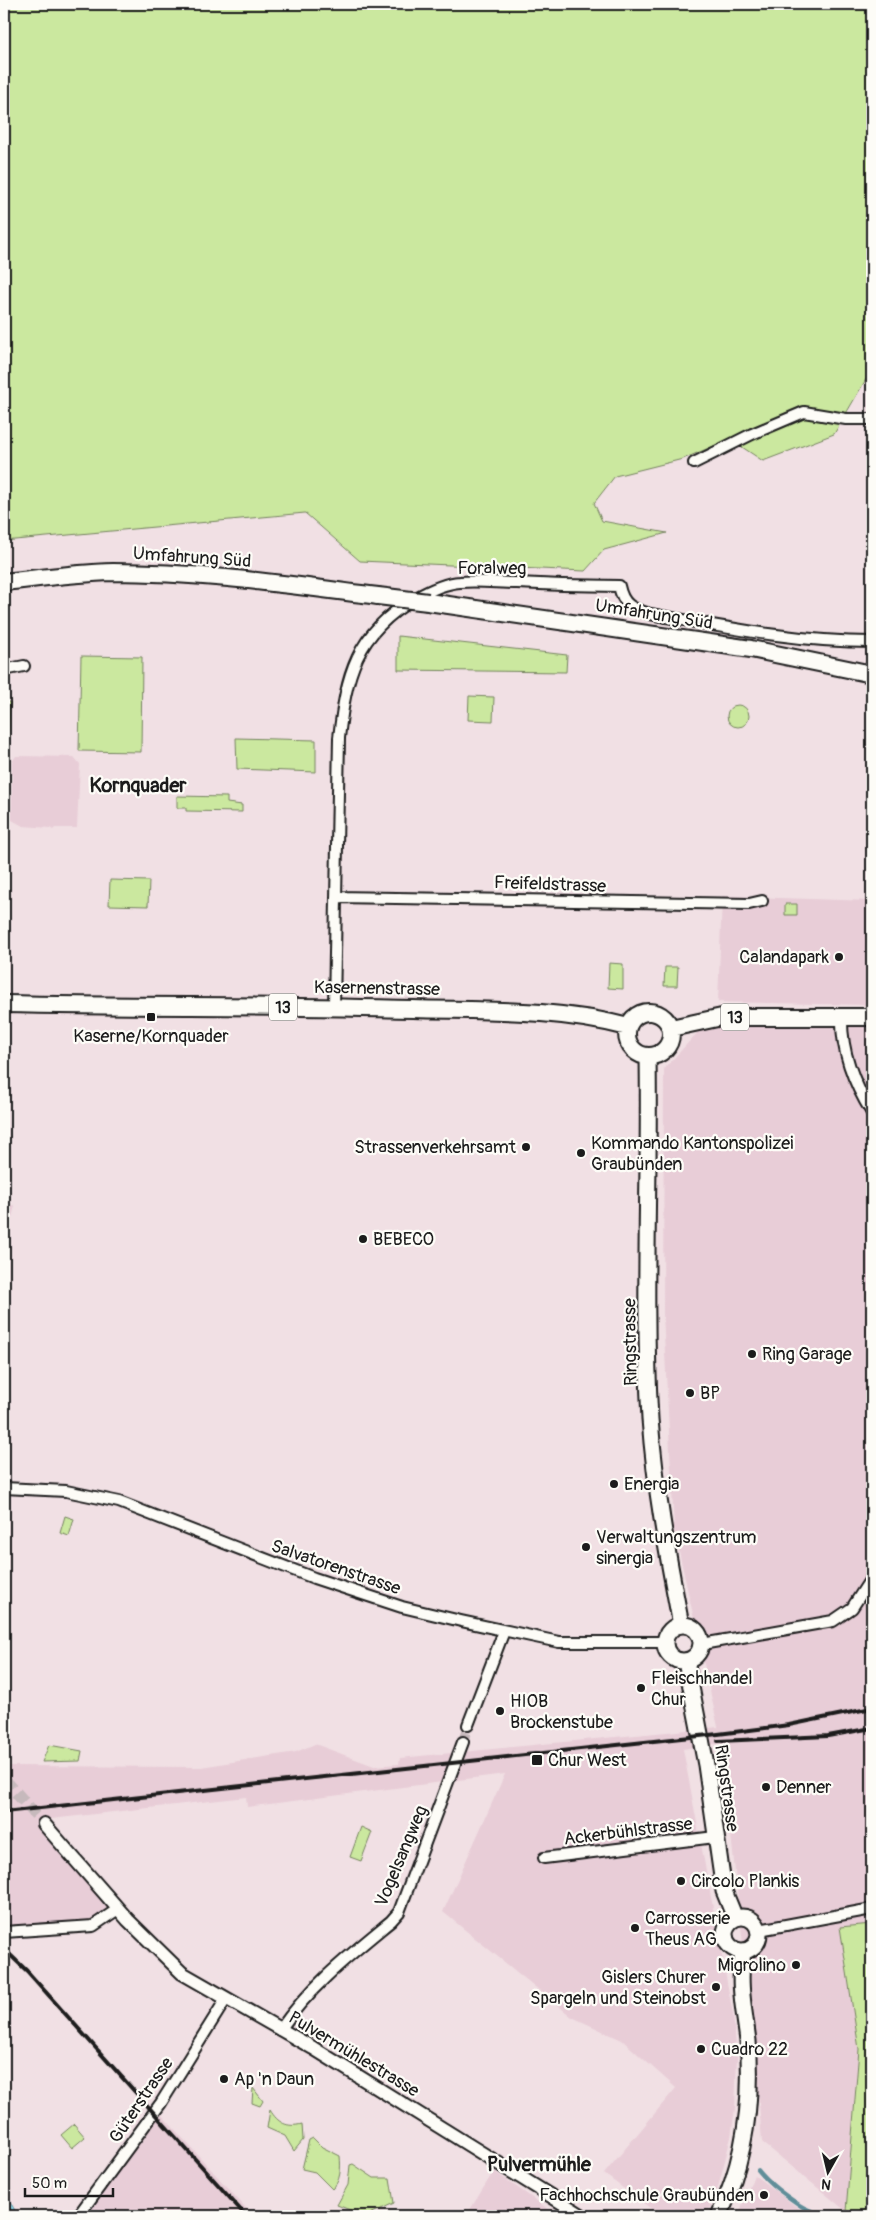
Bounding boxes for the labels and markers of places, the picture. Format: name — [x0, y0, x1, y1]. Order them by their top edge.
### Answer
place label: Calandapark — [739, 946, 829, 969]
marker: Calandapark — [833, 951, 845, 963]
marker: Kaserne/Kornquader — [145, 1011, 157, 1023]
place label: Kaserne/Kornquader — [73, 1025, 229, 1048]
place label: Kommando Kantonspolizei Graubünden — [591, 1132, 793, 1176]
place label: Strassenverkehrsamt — [354, 1136, 517, 1159]
marker: Strassenverkehrsamt — [520, 1141, 532, 1153]
marker: Kommando Kantonspolizei Graubünden — [575, 1147, 587, 1159]
place label: BEBECO — [373, 1228, 434, 1251]
marker: BEBECO — [357, 1233, 369, 1245]
place label: Ring Garage — [762, 1343, 852, 1366]
marker: Ring Garage — [746, 1348, 758, 1360]
place label: BP — [700, 1382, 720, 1405]
marker: BP — [684, 1387, 696, 1399]
place label: Energia — [624, 1473, 679, 1496]
marker: Energia — [608, 1478, 620, 1490]
place label: Verwaltungszentrum sinergia — [596, 1526, 757, 1570]
marker: Verwaltungszentrum sinergia — [580, 1541, 592, 1553]
place label: Fleischhandel Chur — [651, 1667, 752, 1711]
marker: Fleischhandel Chur — [635, 1682, 647, 1694]
place label: HIOB Brockenstube — [510, 1690, 613, 1734]
marker: HIOB Brockenstube — [494, 1705, 506, 1717]
place label: Chur West — [548, 1749, 627, 1772]
marker: Chur West — [530, 1753, 544, 1767]
place label: Denner — [776, 1776, 832, 1799]
marker: Denner — [760, 1781, 772, 1793]
place label: Circolo Plankis — [691, 1870, 799, 1893]
marker: Circolo Plankis — [675, 1875, 687, 1887]
place label: Carrosserie Theus AG — [645, 1907, 730, 1951]
marker: Carrosserie Theus AG — [629, 1922, 641, 1934]
place label: Migrolino — [718, 1954, 786, 1977]
marker: Migrolino — [790, 1959, 802, 1971]
place label: Gislers Churer Spargeln und Steinobst — [530, 1966, 707, 2010]
marker: Gislers Churer Spargeln und Steinobst — [710, 1981, 722, 1993]
place label: Cuadro 22 — [711, 2038, 788, 2061]
marker: Cuadro 22 — [695, 2043, 707, 2055]
place label: Ap 'n Daun — [234, 2068, 314, 2091]
marker: Ap 'n Daun — [218, 2073, 230, 2085]
place label: Fachhochschule Graubünden — [539, 2184, 754, 2207]
marker: Fachhochschule Graubünden — [758, 2189, 770, 2201]

